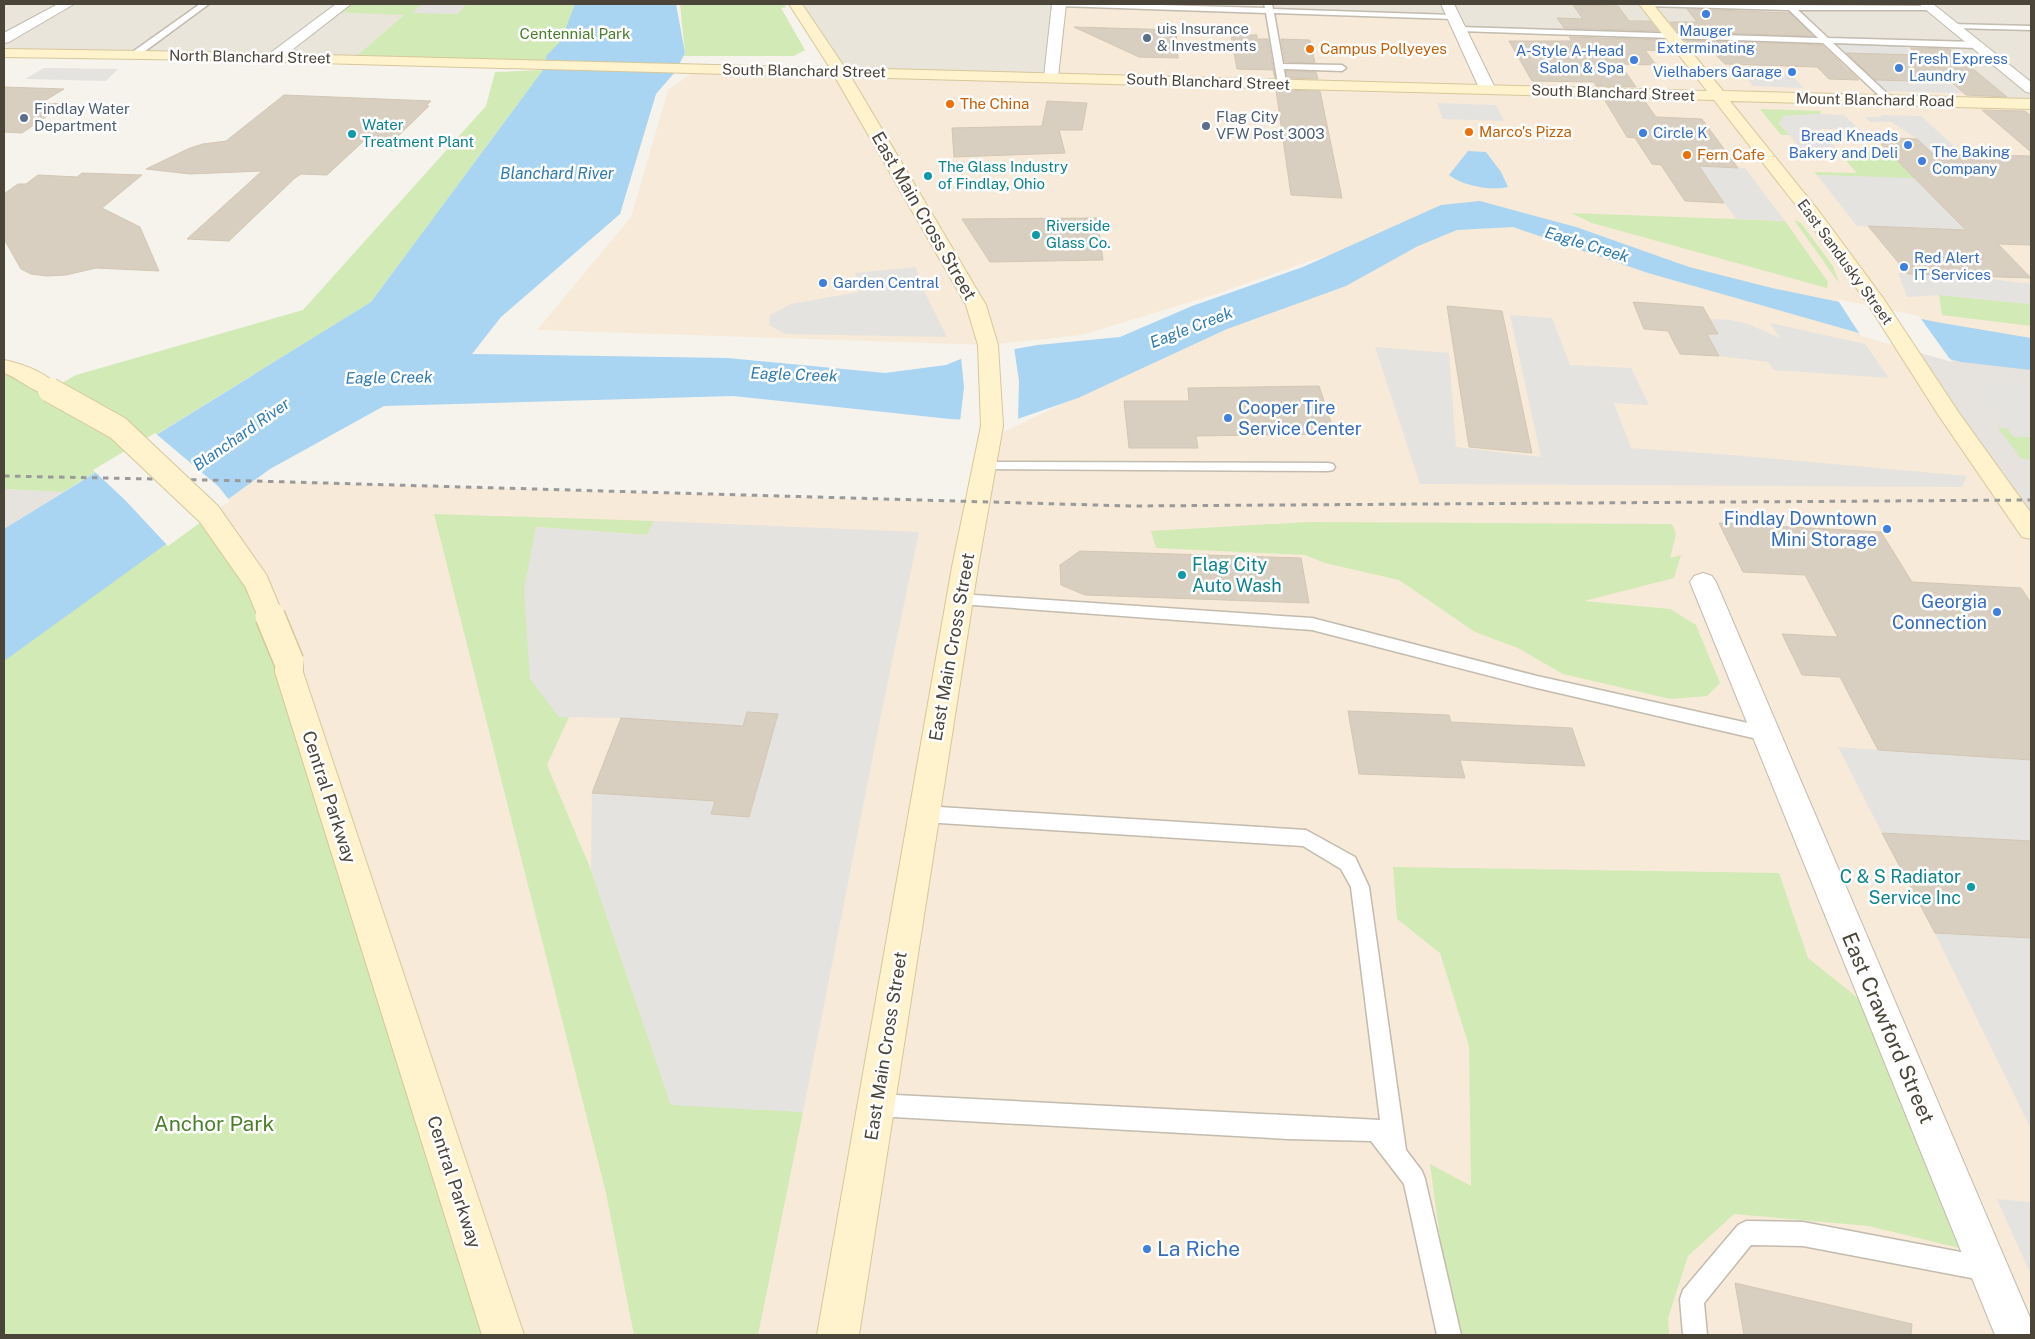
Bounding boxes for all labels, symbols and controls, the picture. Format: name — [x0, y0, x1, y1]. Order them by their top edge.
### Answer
marker: Mauger Exterminating — [1700, 8, 1712, 20]
place label: uis Insurance & Investments — [1157, 20, 1256, 54]
place label: Mauger Exterminating — [1657, 22, 1755, 56]
park label: Centennial Park — [520, 25, 630, 42]
marker: uis Insurance & Investments — [1141, 32, 1153, 44]
place label: Campus Pollyeyes — [1320, 40, 1447, 57]
place label: A-Style A-Head Salon & Spa — [1516, 42, 1624, 76]
marker: Campus Pollyeyes — [1304, 43, 1316, 55]
street label: North Blanchard Street — [169, 47, 331, 66]
place label: Fresh Express Laundry — [1909, 50, 2008, 84]
marker: A-Style A-Head Salon & Spa — [1628, 54, 1640, 66]
street label: South Blanchard Street — [722, 61, 886, 80]
marker: Fresh Express Laundry — [1893, 62, 1905, 74]
place label: Vielhabers Garage — [1653, 63, 1782, 80]
marker: Vielhabers Garage — [1786, 66, 1798, 78]
street label: South Blanchard Street — [1126, 70, 1290, 93]
street label: South Blanchard Street — [1531, 81, 1695, 104]
street label: Mount Blanchard Road — [1796, 90, 1954, 109]
place label: The China — [960, 95, 1029, 112]
marker: The China — [944, 98, 956, 110]
place label: Findlay Water Department — [34, 100, 130, 134]
place label: Flag City VFW Post 3003 — [1216, 108, 1325, 142]
marker: Findlay Water Department — [18, 112, 30, 124]
place label: Water Treatment Plant — [362, 116, 474, 150]
marker: Flag City VFW Post 3003 — [1200, 120, 1212, 132]
place label: Marco's Pizza — [1479, 123, 1572, 140]
place label: Circle K — [1653, 124, 1707, 141]
marker: Marco's Pizza — [1463, 126, 1475, 138]
marker: Circle K — [1637, 127, 1649, 139]
place label: Bread Kneads Bakery and Deli — [1789, 127, 1898, 161]
marker: Water Treatment Plant — [346, 128, 358, 140]
street label: East Main Cross Street — [868, 128, 981, 304]
marker: Bread Kneads Bakery and Deli — [1902, 139, 1914, 151]
place label: The Baking Company — [1932, 143, 2010, 177]
place label: Fern Cafe — [1697, 146, 1765, 163]
marker: Fern Cafe — [1681, 149, 1693, 161]
marker: The Baking Company — [1916, 155, 1928, 167]
place label: The Glass Industry of Findlay, Ohio — [938, 158, 1068, 192]
water label: Blanchard River — [500, 164, 615, 183]
marker: The Glass Industry of Findlay, Ohio — [922, 170, 934, 182]
street label: East Sandusky Street — [1794, 196, 1897, 328]
place label: Riverside Glass Co. — [1046, 217, 1111, 251]
water label: Eagle Creek — [1542, 223, 1632, 266]
marker: Riverside Glass Co. — [1030, 229, 1042, 241]
place label: Red Alert IT Services — [1914, 249, 1991, 283]
marker: Red Alert IT Services — [1898, 261, 1910, 273]
place label: Garden Central — [833, 274, 939, 291]
marker: Garden Central — [817, 277, 829, 289]
water label: Eagle Creek — [1147, 303, 1236, 352]
water label: Eagle Creek — [750, 363, 838, 386]
water label: Eagle Creek — [345, 367, 433, 388]
water label: Blanchard River — [189, 393, 294, 475]
place label: Cooper Tire Service Center — [1238, 397, 1362, 439]
marker: Cooper Tire Service Center — [1222, 412, 1234, 424]
place label: Findlay Downtown Mini Storage — [1724, 508, 1877, 550]
marker: Findlay Downtown Mini Storage — [1881, 523, 1893, 535]
street label: East Main Cross Street — [925, 551, 978, 743]
place label: Flag City Auto Wash — [1192, 554, 1282, 596]
marker: Flag City Auto Wash — [1176, 569, 1188, 581]
place label: Georgia Connection — [1892, 591, 1987, 633]
marker: Georgia Connection — [1991, 606, 2003, 618]
street label: Central Parkway — [298, 728, 361, 866]
place label: C & S Radiator Service Inc — [1840, 866, 1961, 908]
marker: C & S Radiator Service Inc — [1965, 881, 1977, 893]
street label: East Crawford Street — [1837, 928, 1940, 1127]
street label: East Main Cross Street — [860, 950, 911, 1142]
park label: Anchor Park — [154, 1111, 274, 1136]
street label: Central Parkway — [423, 1113, 486, 1251]
place label: La Riche — [1157, 1236, 1240, 1261]
marker: La Riche — [1141, 1243, 1153, 1255]

